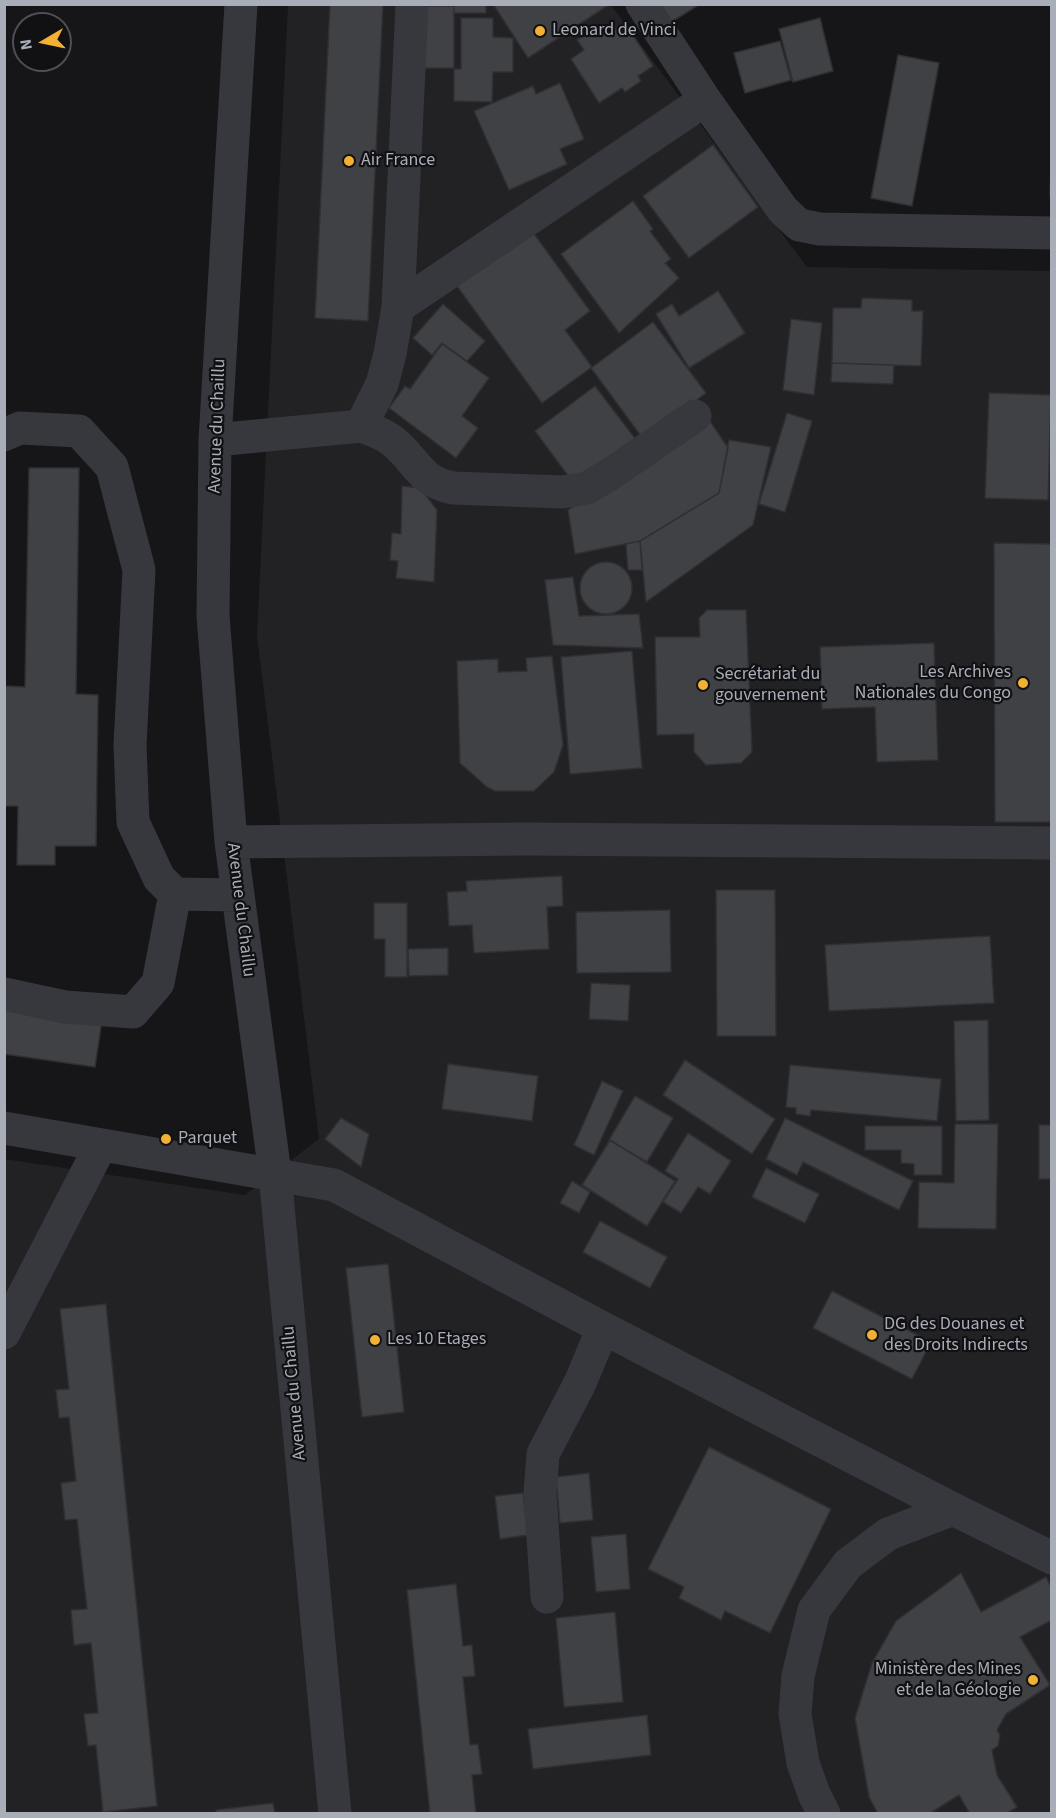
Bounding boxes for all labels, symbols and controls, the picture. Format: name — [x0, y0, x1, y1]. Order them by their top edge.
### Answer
north arrow — [12, 12, 72, 72]
place label: Leonard de Vinci — [552, 20, 676, 42]
marker: Leonard de Vinci — [533, 24, 547, 38]
text: N — [15, 38, 38, 51]
place label: Air France — [361, 150, 435, 172]
marker: Air France — [342, 154, 356, 168]
street label: Avenue du Chaillu — [205, 358, 231, 494]
place label: Les Archives Nationales du Congo — [855, 662, 1011, 704]
place label: Secrétariat du gouvernement — [715, 664, 825, 706]
marker: Les Archives Nationales du Congo — [1016, 676, 1030, 690]
marker: Secrétariat du gouvernement — [696, 678, 710, 692]
street label: Avenue du Chaillu — [221, 842, 259, 978]
place label: Parquet — [178, 1128, 237, 1150]
marker: Parquet — [159, 1132, 173, 1146]
place label: DG des Douanes et des Droits Indirects — [884, 1314, 1028, 1356]
street label: Avenue du Chaillu — [278, 1325, 312, 1461]
marker: DG des Douanes et des Droits Indirects — [865, 1328, 879, 1342]
place label: Les 10 Etages — [387, 1329, 486, 1351]
marker: Les 10 Etages — [368, 1333, 382, 1347]
place label: Ministère des Mines et de la Géologie — [875, 1659, 1021, 1702]
marker: Ministère des Mines et de la Géologie — [1026, 1673, 1040, 1687]

